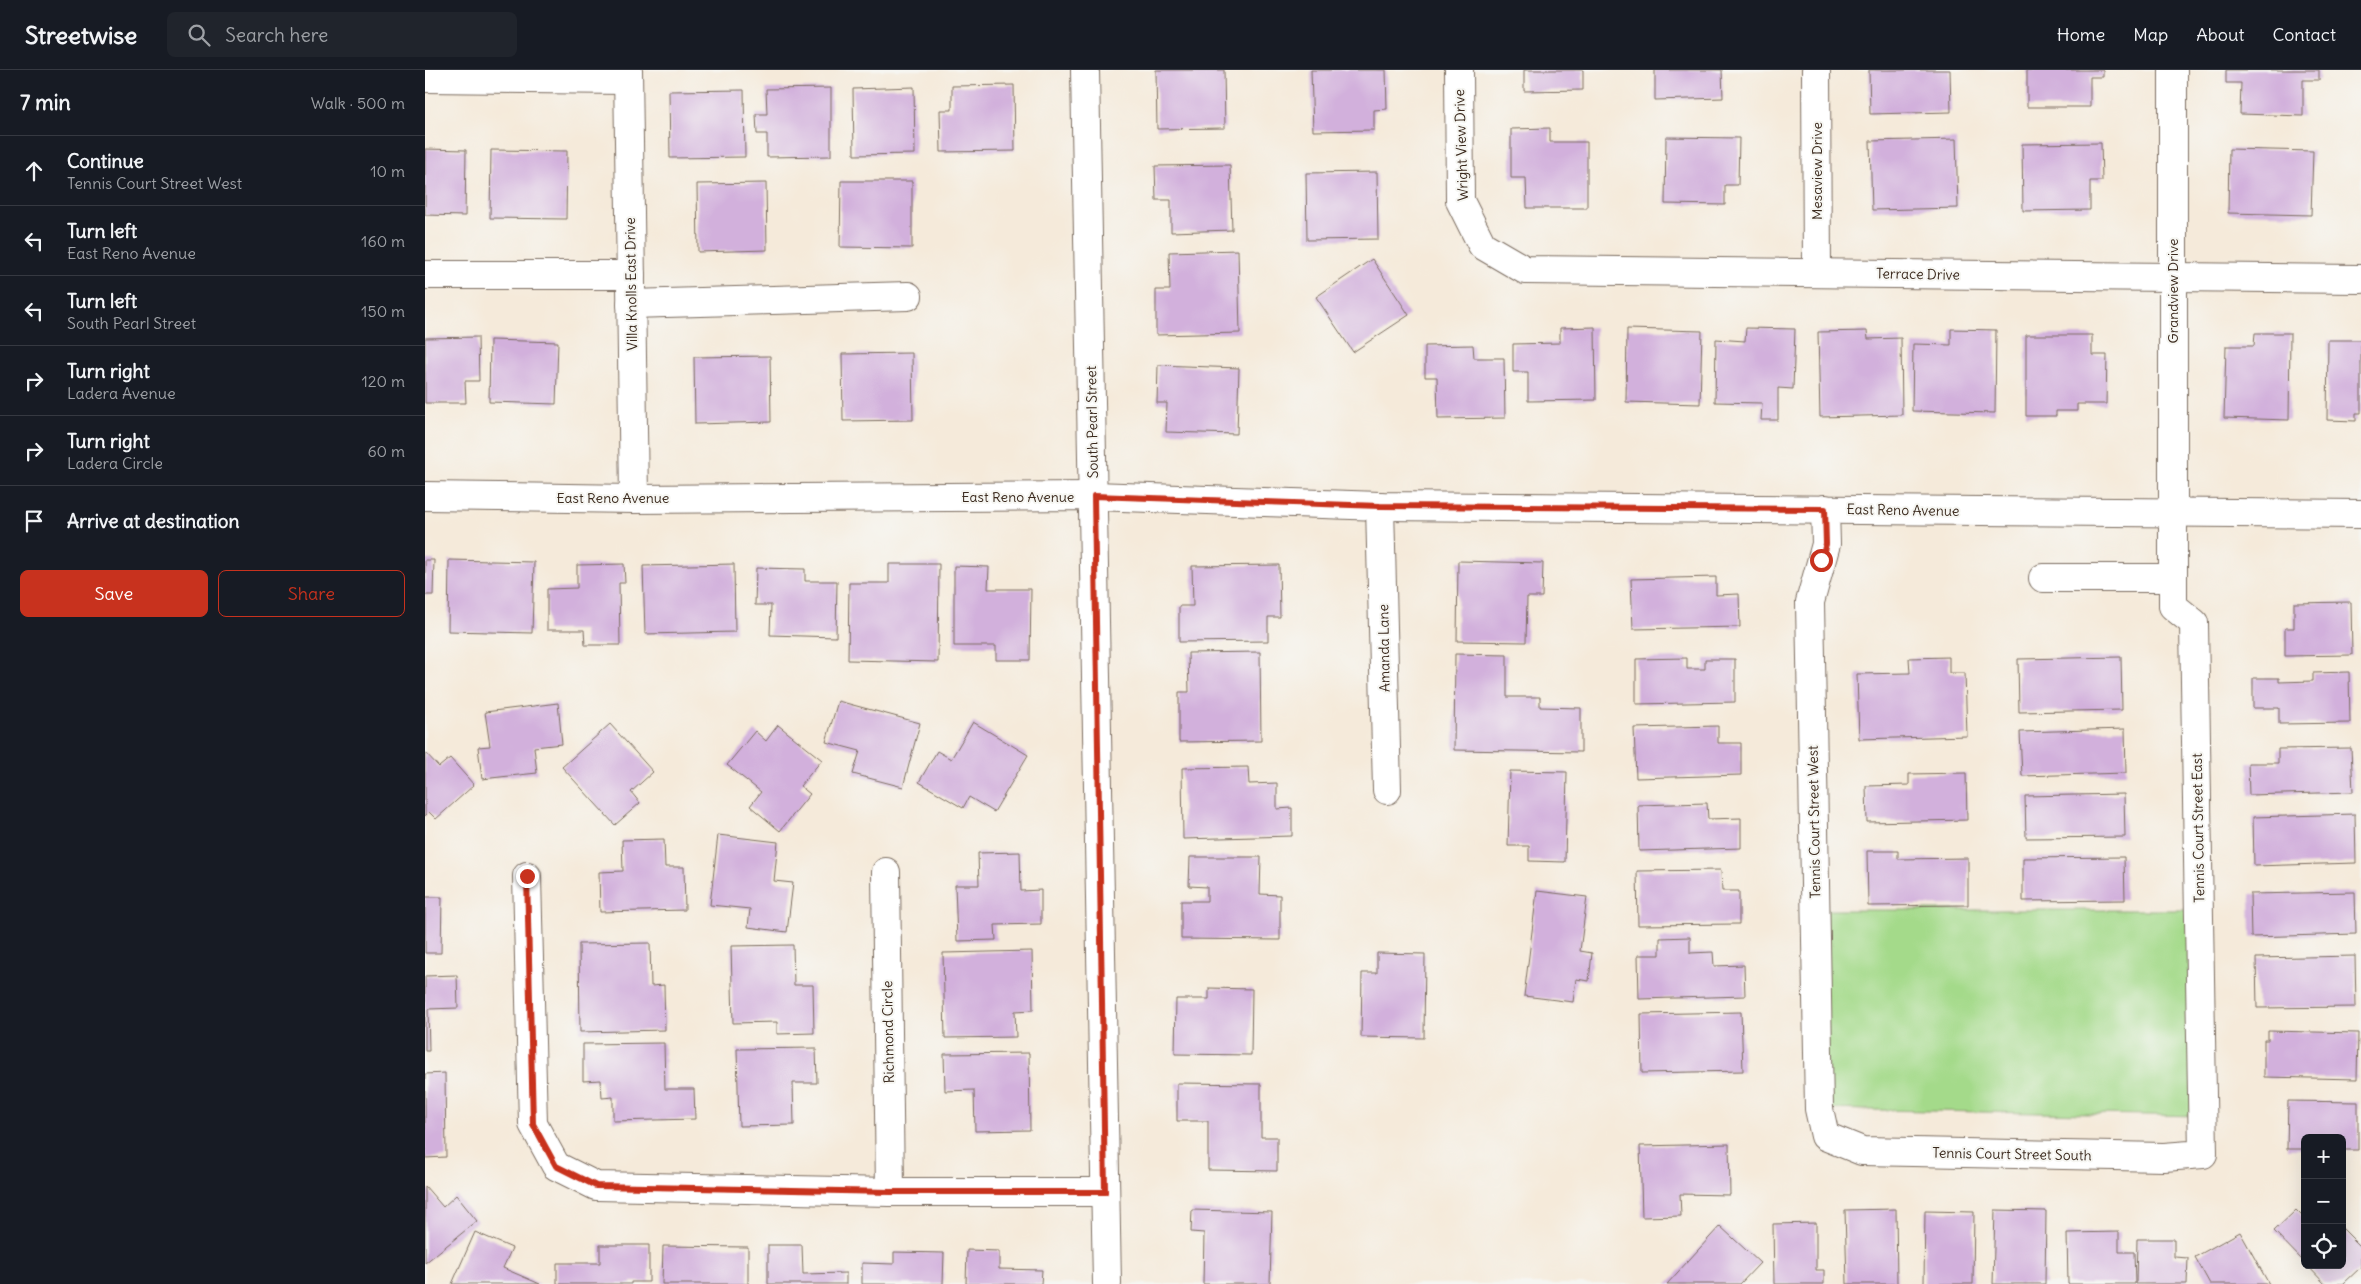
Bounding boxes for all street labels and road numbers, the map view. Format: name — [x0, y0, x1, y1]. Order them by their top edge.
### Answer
street label: Wright View Drive — [1450, 89, 1472, 201]
street label: Mesaview Drive — [1808, 122, 1826, 220]
street label: Villa Knolls East Drive — [621, 217, 641, 351]
street label: Grandview Drive — [2164, 239, 2182, 343]
street label: Terrace Drive — [1876, 264, 1960, 284]
street label: South Pearl Street — [1082, 365, 1102, 479]
street label: East Reno Avenue — [962, 488, 1074, 506]
street label: East Reno Avenue — [557, 489, 669, 507]
street label: East Reno Avenue — [1846, 500, 1960, 520]
street label: Amanda Lane — [1374, 604, 1394, 692]
street label: Tennis Court Street West — [1804, 745, 1824, 899]
street label: Tennis Court Street East — [2188, 753, 2208, 903]
street label: Richmond Circle — [878, 980, 898, 1084]
street label: Tennis Court Street South — [1932, 1144, 2092, 1164]

